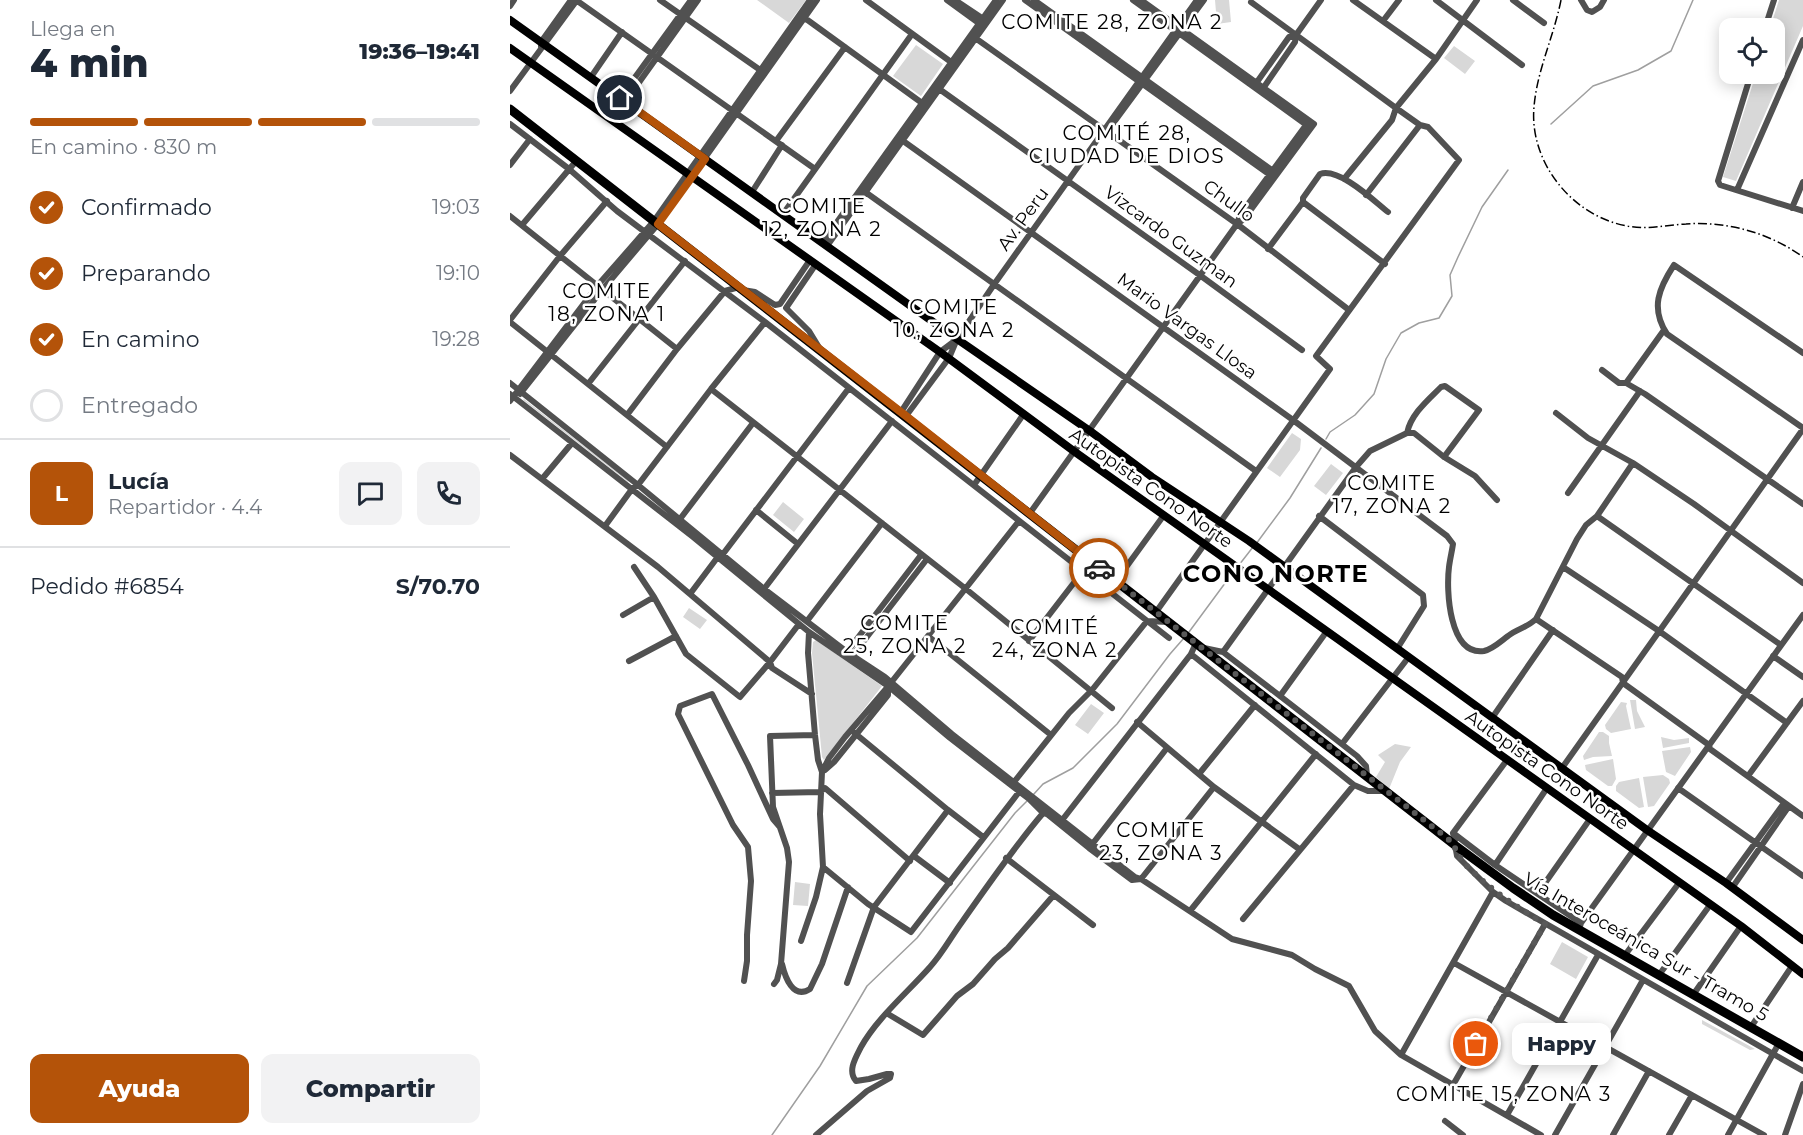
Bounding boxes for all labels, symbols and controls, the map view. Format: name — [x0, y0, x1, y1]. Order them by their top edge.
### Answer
district label: COMITE 28, ZONA 2 — [1001, 10, 1223, 34]
text: Llega en — [30, 17, 116, 41]
map controls — [1719, 18, 1785, 84]
button: locate — [1719, 18, 1785, 84]
text: 19:36–19:41 — [359, 38, 480, 65]
text: 4 min — [30, 39, 149, 87]
pin — [594, 72, 645, 123]
icon: home — [603, 81, 636, 114]
district label: COMITÉ 28, CIUDAD DE DIOS — [1029, 121, 1225, 168]
text: En camino · 830 m — [30, 135, 217, 159]
street label: Chullo — [1199, 175, 1259, 227]
street label: Vizcardo Guzman — [1100, 181, 1242, 293]
street label: Av. Peru — [993, 183, 1053, 255]
icon: check — [30, 191, 63, 224]
text: Confirmado — [81, 194, 212, 221]
district label: COMITE 12, ZONA 2 — [762, 194, 882, 241]
text: 19:03 — [432, 195, 480, 219]
icon: check — [30, 257, 63, 290]
text: Preparando — [81, 260, 210, 287]
text: 19:10 — [436, 261, 480, 285]
street label: Mario Vargas Llosa — [1113, 268, 1261, 384]
district label: COMITE 18, ZONA 1 — [548, 279, 666, 326]
district label: COMITE 10, ZONA 2 — [893, 295, 1015, 342]
icon: check — [30, 323, 63, 356]
text: En camino — [81, 326, 200, 353]
text: 19:28 — [432, 327, 480, 351]
text: Entregado — [81, 392, 198, 419]
street label: Autopista Cono Norte — [1065, 423, 1237, 553]
button: chat — [339, 462, 402, 525]
button: phone — [417, 462, 480, 525]
text: Lucía — [108, 468, 169, 495]
district label: COMITE 17, ZONA 2 — [1332, 471, 1452, 518]
text: L — [55, 480, 68, 507]
text: Repartidor · 4.4 — [108, 495, 262, 519]
courier — [1069, 538, 1129, 598]
icon: car — [1083, 552, 1116, 585]
district label: CONO NORTE — [1183, 559, 1369, 588]
text: Pedido #6854 — [30, 573, 184, 600]
text: S/70.70 — [396, 573, 480, 600]
district label: COMITE 25, ZONA 2 — [843, 611, 967, 658]
district label: COMITÉ 24, ZONA 2 — [992, 615, 1118, 662]
street label: Autopista Cono Norte — [1461, 705, 1633, 835]
district label: COMITE 23, ZONA 3 — [1099, 818, 1223, 865]
street label: Vía Interoceánica Sur - Tramo 5 — [1520, 868, 1772, 1026]
pin — [1450, 1018, 1501, 1069]
callout: Happy — [1512, 1023, 1611, 1065]
icon: bag — [1459, 1027, 1492, 1060]
text: Happy — [1527, 1032, 1596, 1056]
button: Ayuda — [30, 1054, 249, 1123]
button: Compartir — [261, 1054, 480, 1123]
district label: COMITE 15, ZONA 3 — [1396, 1082, 1612, 1106]

